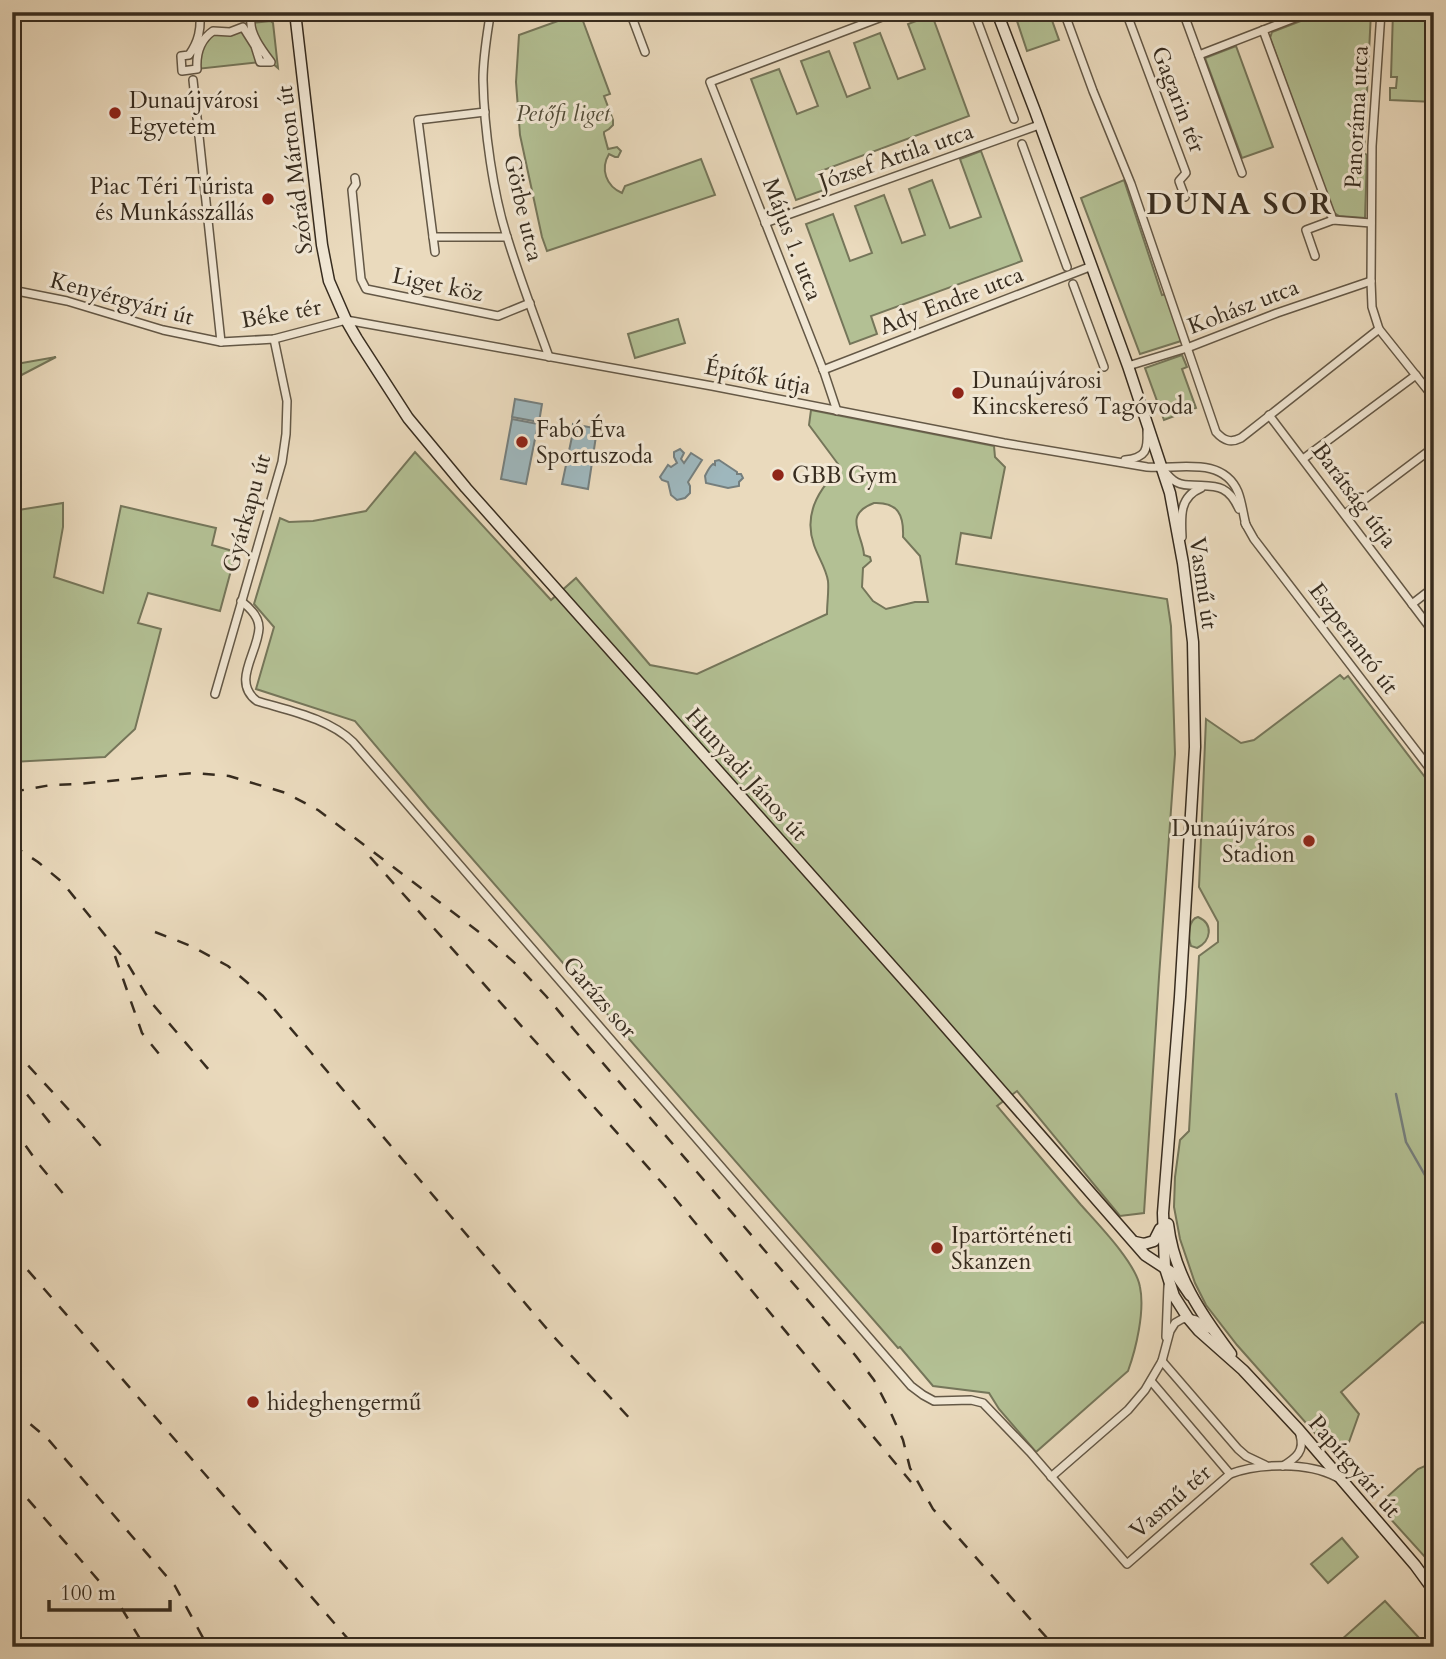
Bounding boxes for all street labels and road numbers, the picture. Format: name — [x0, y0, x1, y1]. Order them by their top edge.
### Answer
street label: Gagarin tér — [1144, 42, 1213, 157]
street label: Panoráma utca — [1337, 45, 1376, 189]
street label: Szórád Márton út — [269, 84, 320, 256]
street label: József Attila utca — [812, 116, 978, 198]
street label: Görbe utca — [496, 152, 551, 264]
street label: Május 1. utca — [755, 174, 830, 305]
street label: Ady Endre utca — [875, 259, 1028, 342]
street label: Liget köz — [390, 260, 486, 309]
street label: Kenyérgyári út — [47, 264, 197, 333]
street label: Kohász utca — [1183, 271, 1303, 342]
street label: Béke tér — [238, 291, 324, 336]
street label: Építők útja — [702, 351, 814, 402]
street label: Barátság útja — [1305, 436, 1404, 554]
street label: Gyárkapu út — [215, 450, 278, 576]
street label: Vasmű út — [1182, 535, 1225, 631]
street label: Eszperantó út — [1302, 576, 1406, 700]
street label: Hunyadi János út — [679, 701, 815, 847]
street label: Garázs sor — [555, 950, 644, 1045]
street label: Papírgyári út — [1301, 1408, 1408, 1524]
street label: Vasmű tér — [1123, 1457, 1218, 1546]

